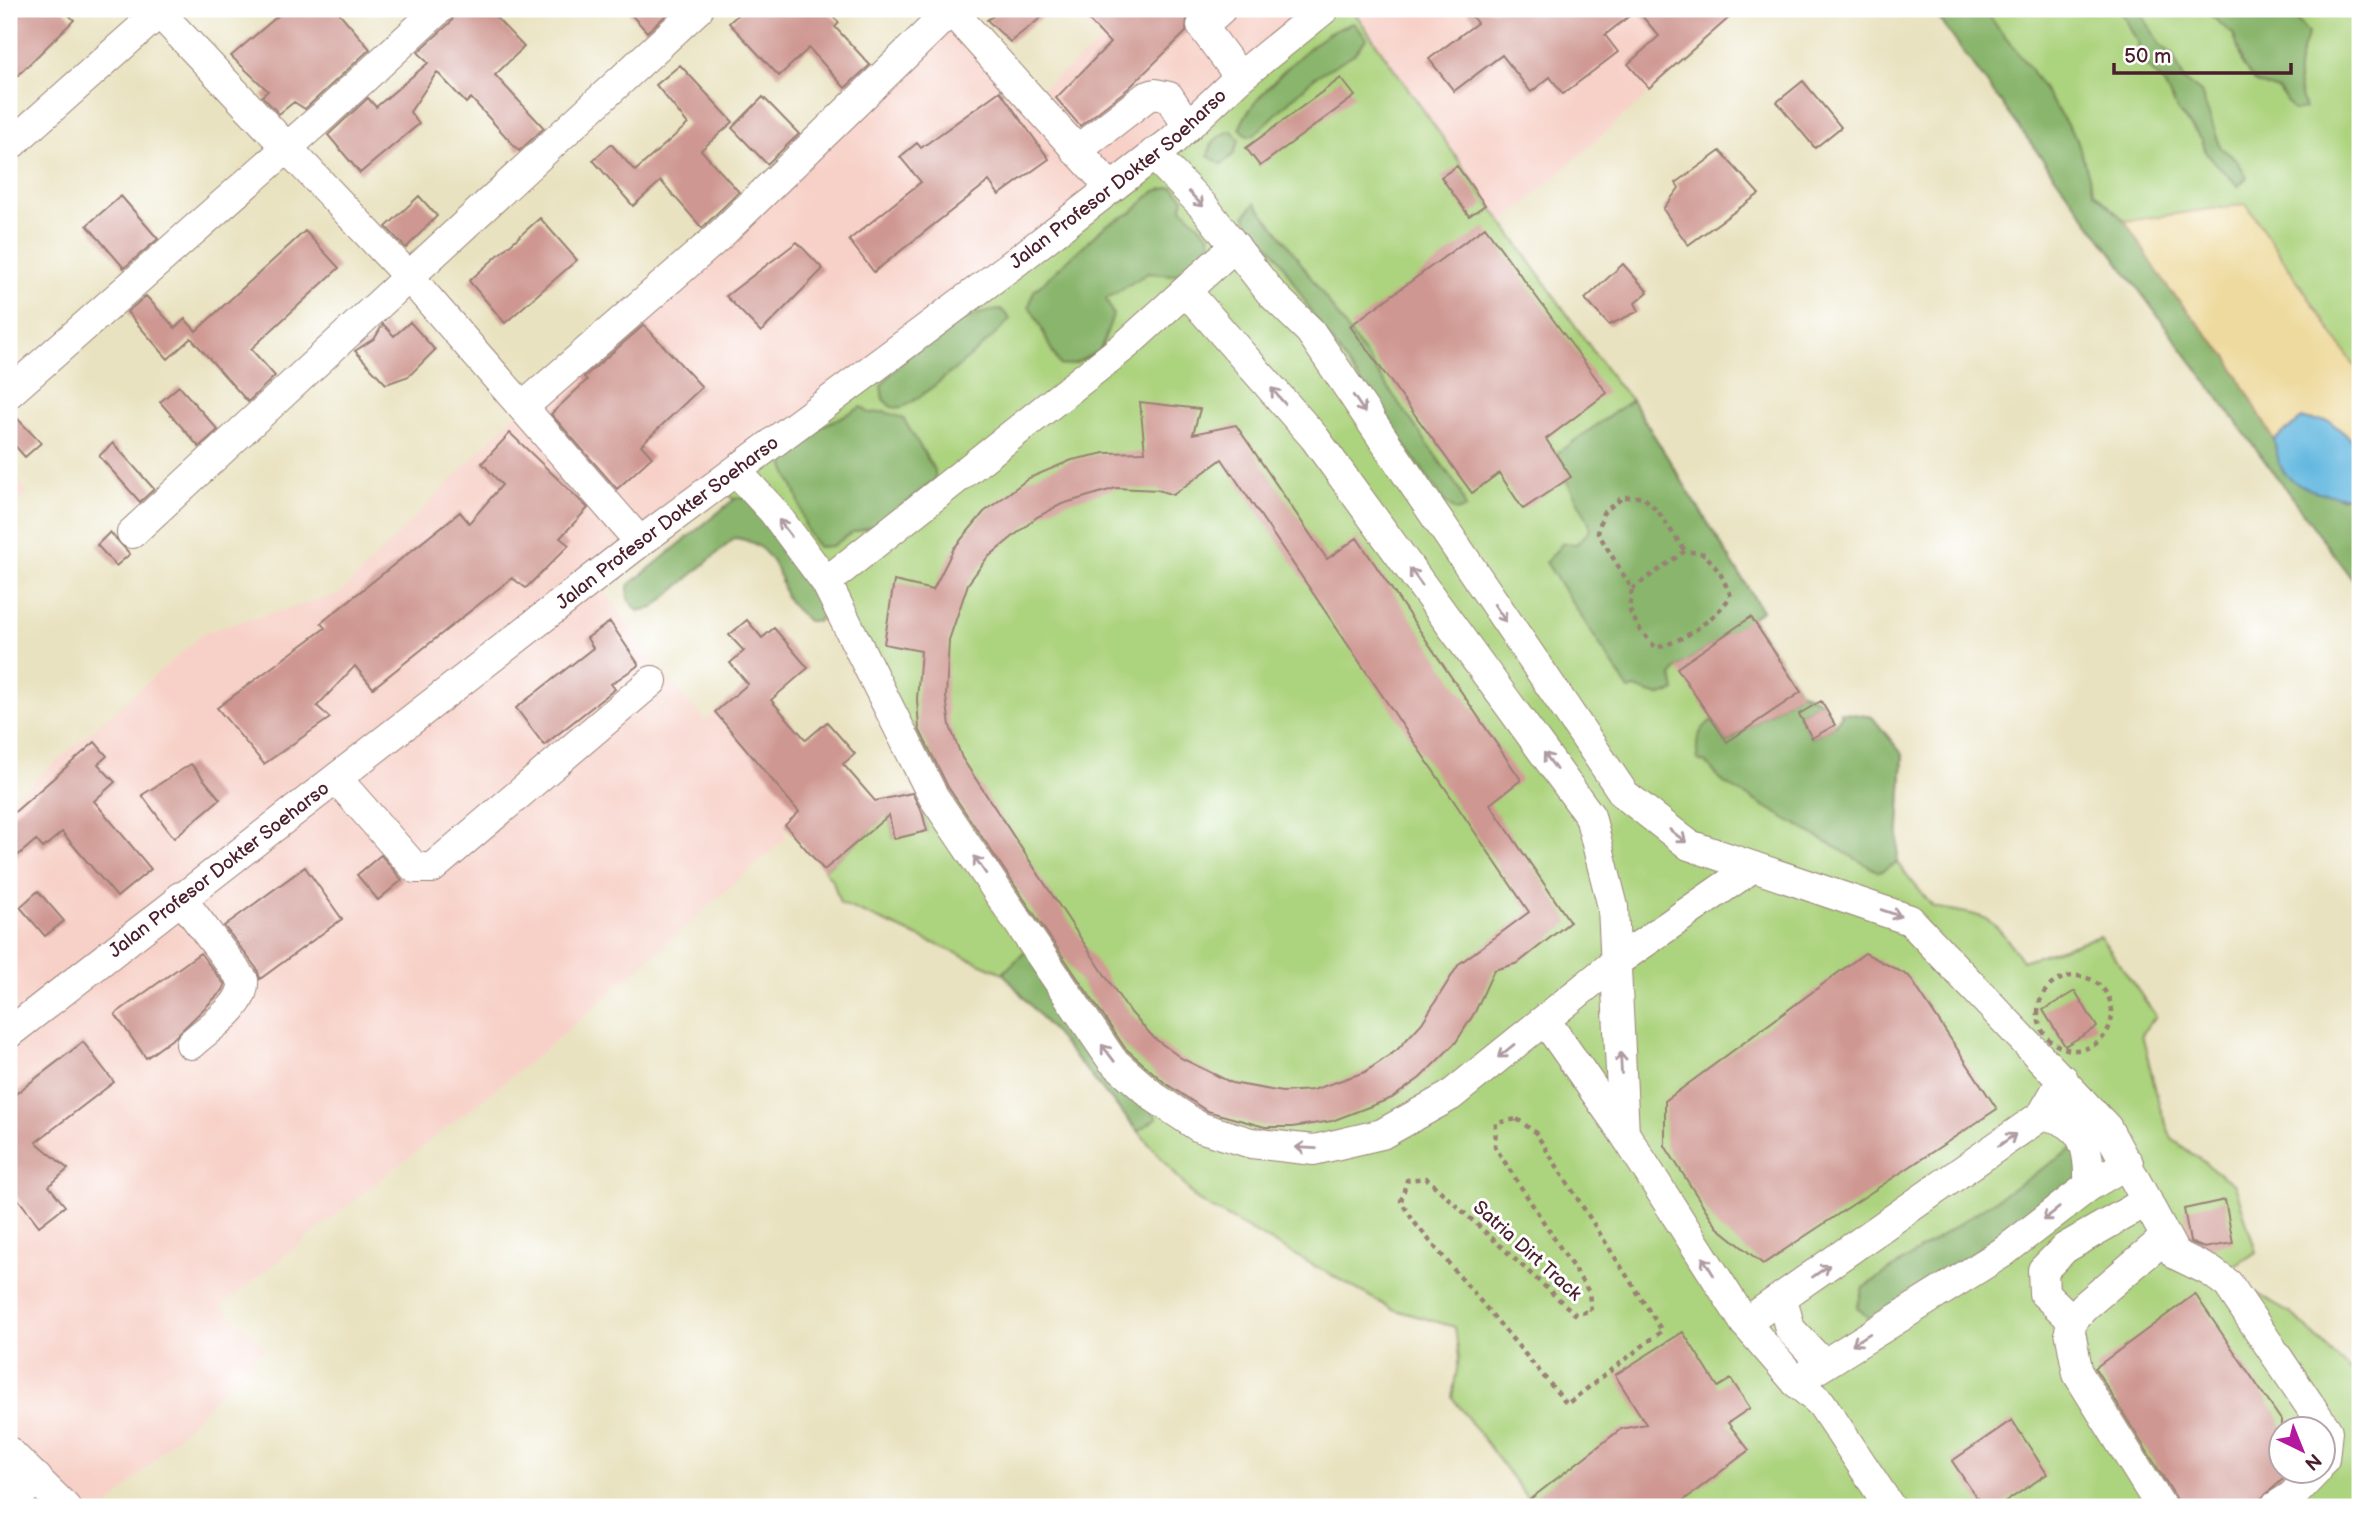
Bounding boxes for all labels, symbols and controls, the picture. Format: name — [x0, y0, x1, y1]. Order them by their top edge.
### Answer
scale bar — [2114, 32, 2290, 76]
text: 50 m — [2124, 44, 2171, 69]
street label: Jalan Profesor Dokter Soeharso — [1005, 84, 1231, 274]
one-way arrow — [1187, 190, 1204, 207]
one-way arrow — [1270, 388, 1287, 405]
one-way arrow — [1352, 394, 1366, 413]
street label: Jalan Profesor Dokter Soeharso — [552, 431, 783, 614]
one-way arrow — [778, 519, 793, 537]
one-way arrow — [1409, 568, 1423, 587]
one-way arrow — [1493, 603, 1507, 622]
one-way arrow — [1543, 752, 1557, 771]
street label: Jalan Profesor Dokter Soeharso — [104, 777, 334, 963]
one-way arrow — [1668, 829, 1686, 844]
one-way arrow — [973, 856, 987, 875]
one-way arrow — [1880, 907, 1902, 920]
one-way arrow — [1101, 1044, 1116, 1062]
one-way arrow — [1497, 1044, 1515, 1059]
one-way arrow — [1614, 1052, 1627, 1075]
one-way arrow — [1997, 1132, 2016, 1147]
one-way arrow — [1294, 1142, 1317, 1155]
street label: Satria Dirt Track — [1468, 1196, 1587, 1306]
one-way arrow — [2042, 1207, 2061, 1222]
one-way arrow — [1701, 1256, 1715, 1276]
one-way arrow — [1811, 1264, 1830, 1278]
one-way arrow — [1852, 1332, 1871, 1347]
north arrow — [2268, 1414, 2338, 1484]
text: N — [2300, 1448, 2326, 1475]

